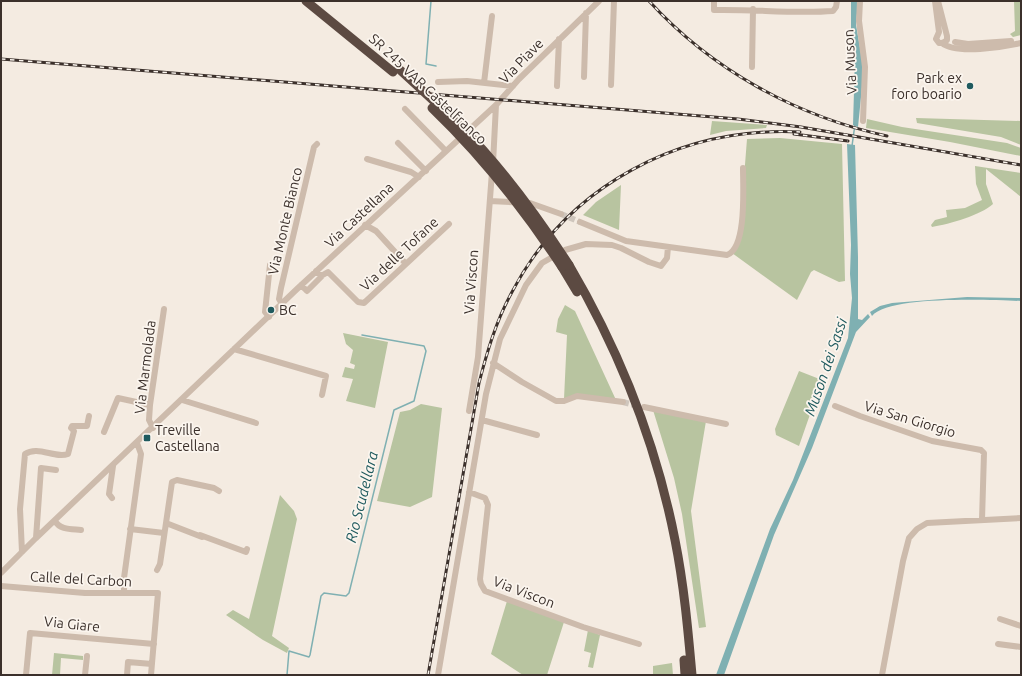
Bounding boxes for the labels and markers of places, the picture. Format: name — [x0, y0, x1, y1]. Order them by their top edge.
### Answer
place label: Park ex foro boario — [891, 70, 962, 102]
marker: Park ex foro boario — [965, 81, 975, 91]
place label: BC — [279, 302, 297, 318]
marker: BC — [266, 305, 276, 315]
place label: Treville Castellana — [155, 422, 220, 454]
marker: Treville Castellana — [142, 433, 152, 443]

